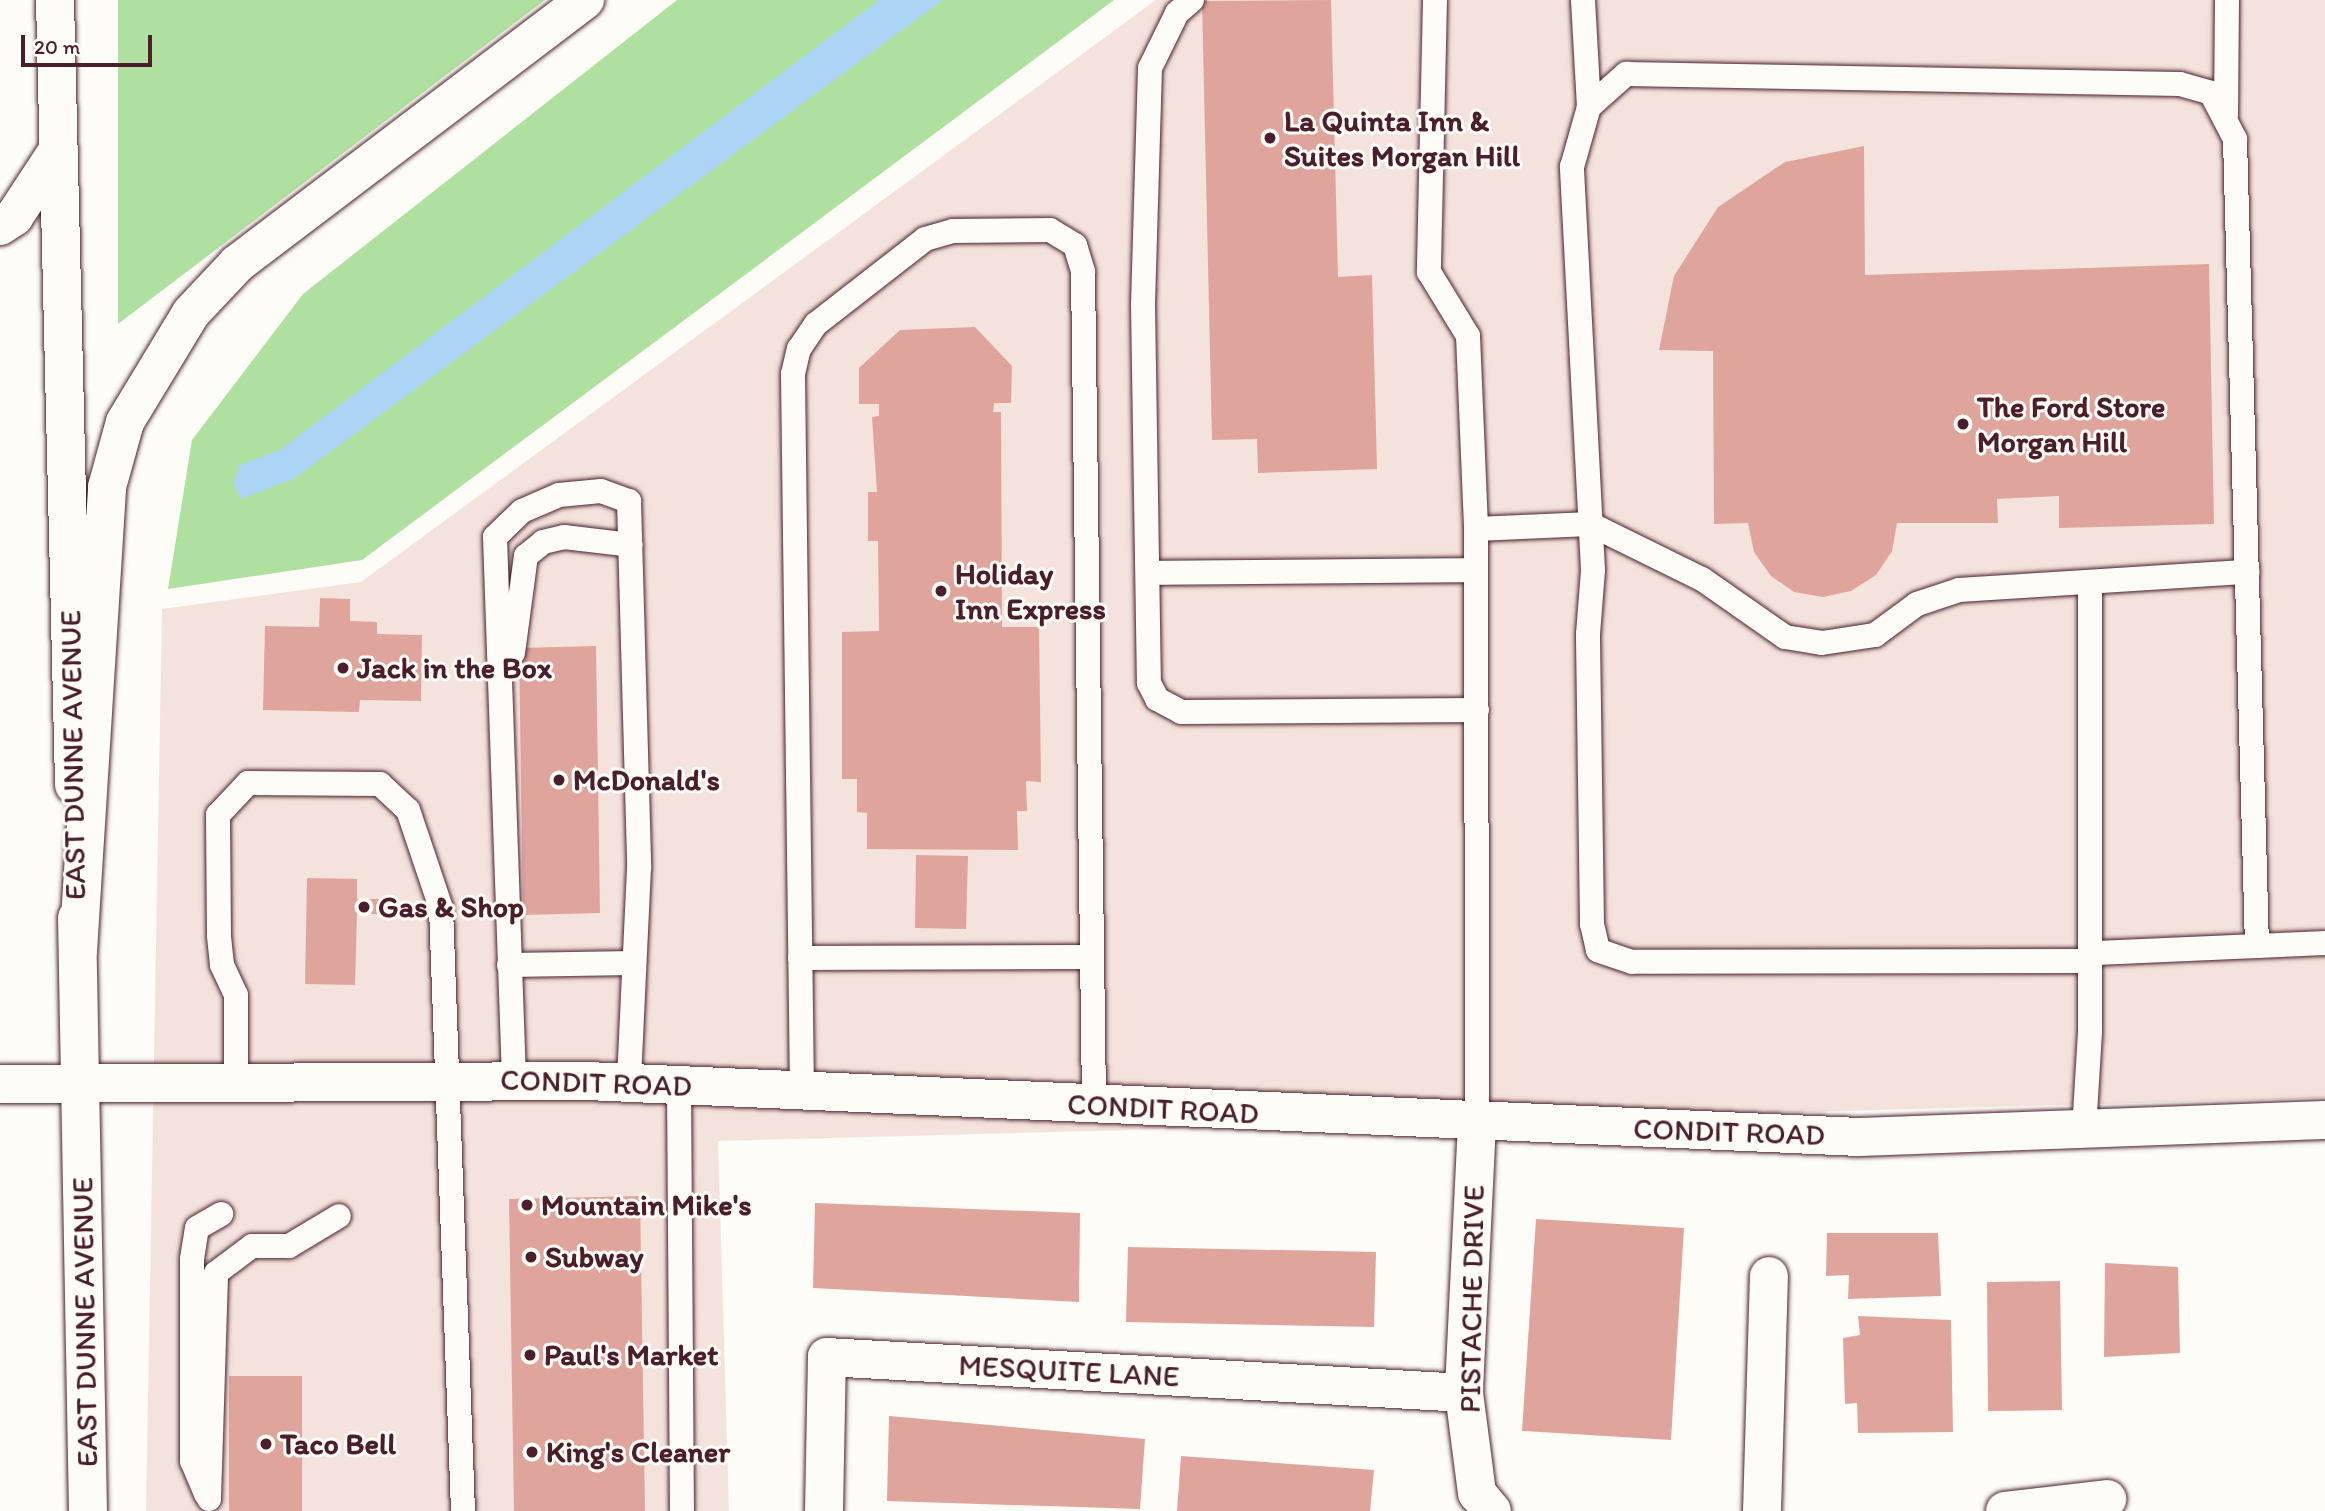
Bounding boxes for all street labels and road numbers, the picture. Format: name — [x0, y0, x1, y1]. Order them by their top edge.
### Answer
street label: EAST DUNNE AVENUE — [52, 610, 94, 900]
street label: CONDIT ROAD — [500, 1062, 692, 1104]
street label: CONDIT ROAD — [1067, 1086, 1259, 1132]
street label: CONDIT ROAD — [1633, 1111, 1825, 1153]
street label: EAST DUNNE AVENUE — [64, 1177, 106, 1467]
street label: PISTACHE DRIVE — [1452, 1184, 1492, 1414]
street label: MESQUITE LANE — [958, 1347, 1180, 1395]

